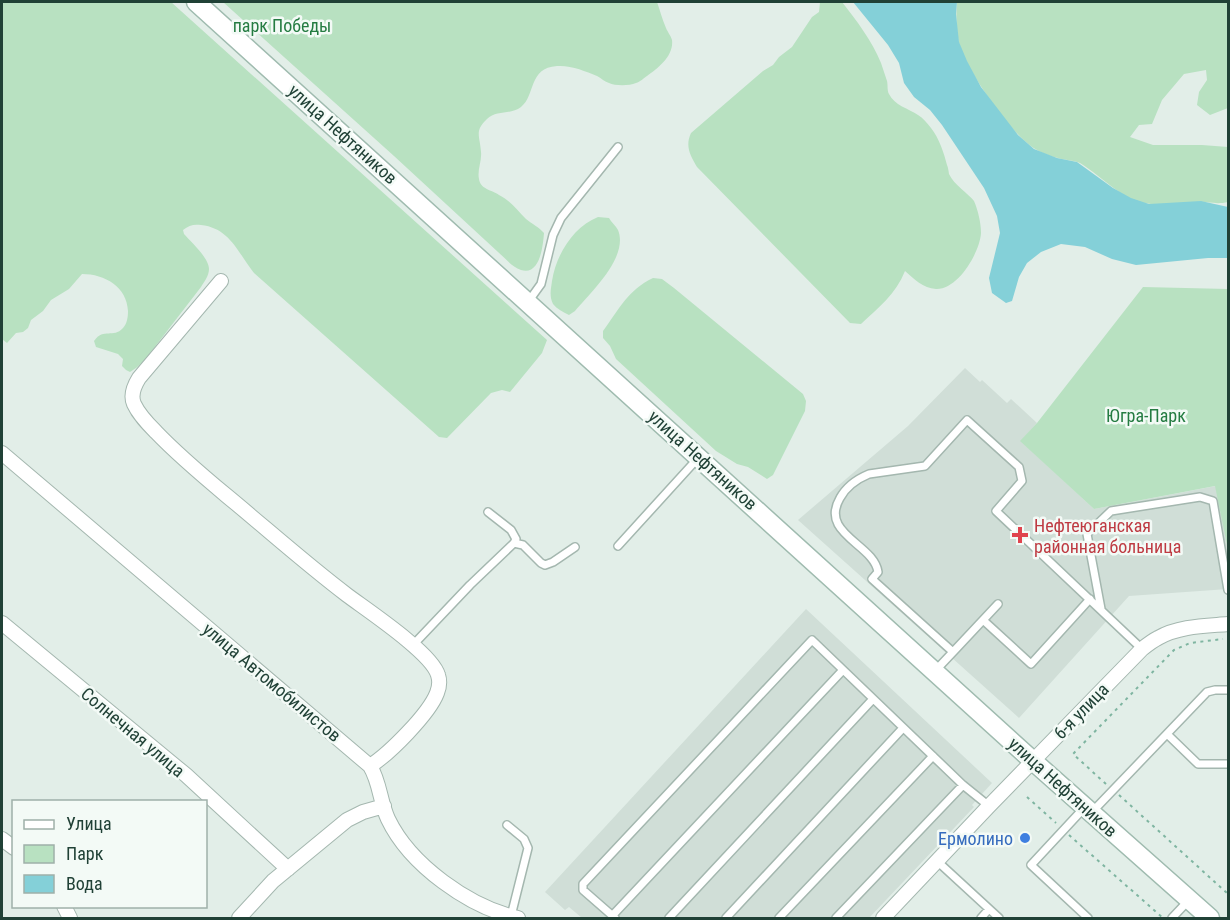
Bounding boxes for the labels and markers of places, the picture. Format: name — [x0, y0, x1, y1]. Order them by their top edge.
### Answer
place label: Нефтеюганская районная больница — [1034, 515, 1181, 557]
marker: Нефтеюганская районная больница — [1011, 526, 1029, 544]
place label: Ермолино — [938, 828, 1013, 849]
marker: Ермолино — [1018, 831, 1032, 845]

